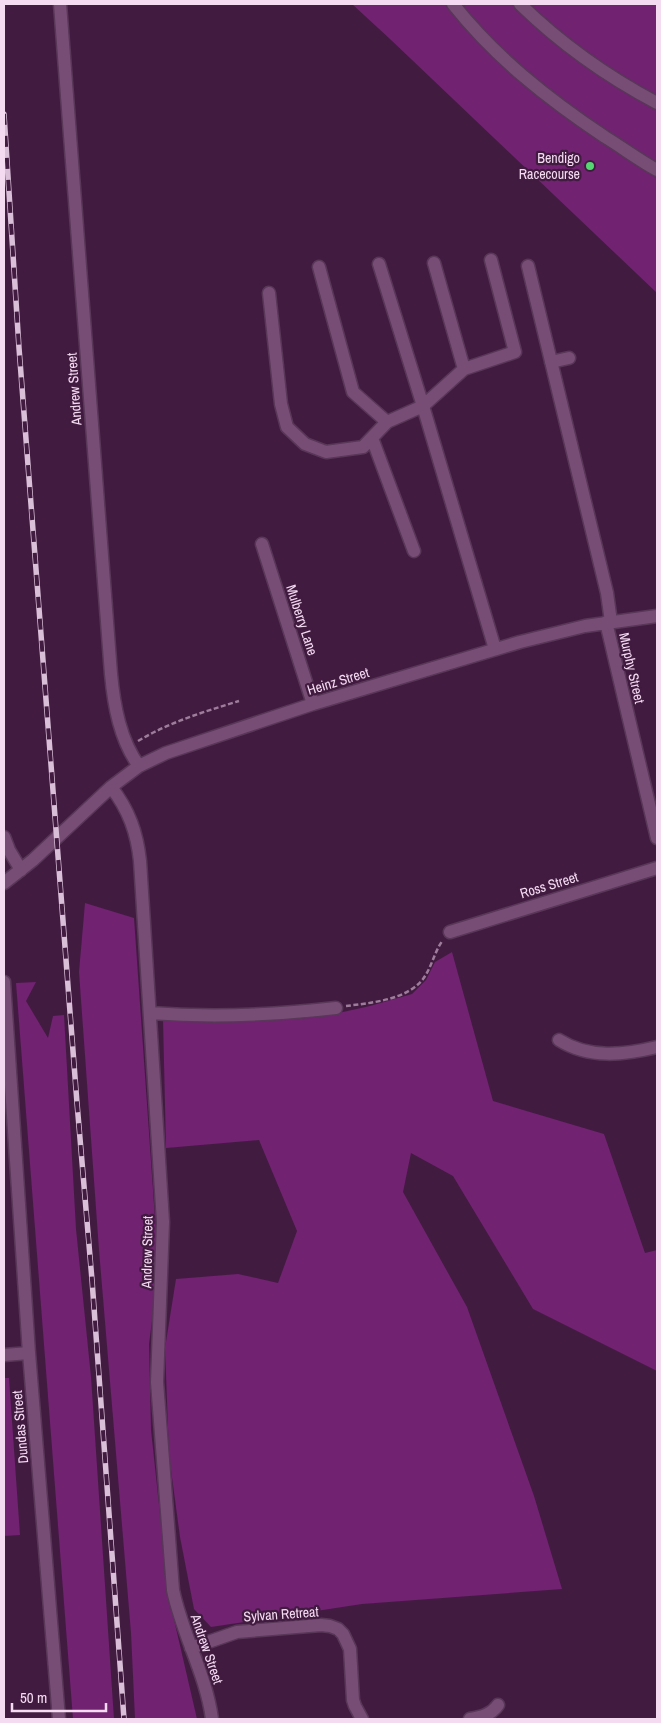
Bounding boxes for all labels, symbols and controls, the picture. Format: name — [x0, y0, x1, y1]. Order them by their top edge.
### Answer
place label: Bendigo Racecourse — [519, 149, 580, 183]
marker: Bendigo Racecourse — [584, 160, 596, 172]
street label: Andrew Street — [62, 352, 86, 427]
street label: Mulberry Lane — [282, 582, 322, 658]
street label: Murphy Street — [615, 631, 649, 705]
street label: Heinz Street — [305, 663, 371, 699]
street label: Ross Street — [518, 868, 580, 902]
street label: Andrew Street — [137, 1215, 157, 1290]
street label: Dundas Street — [8, 1390, 32, 1464]
street label: Sylvan Retreat — [243, 1602, 319, 1626]
street label: Andrew Street — [186, 1611, 227, 1686]
scale bar — [12, 1680, 106, 1712]
text: 50 m — [20, 1687, 47, 1708]

